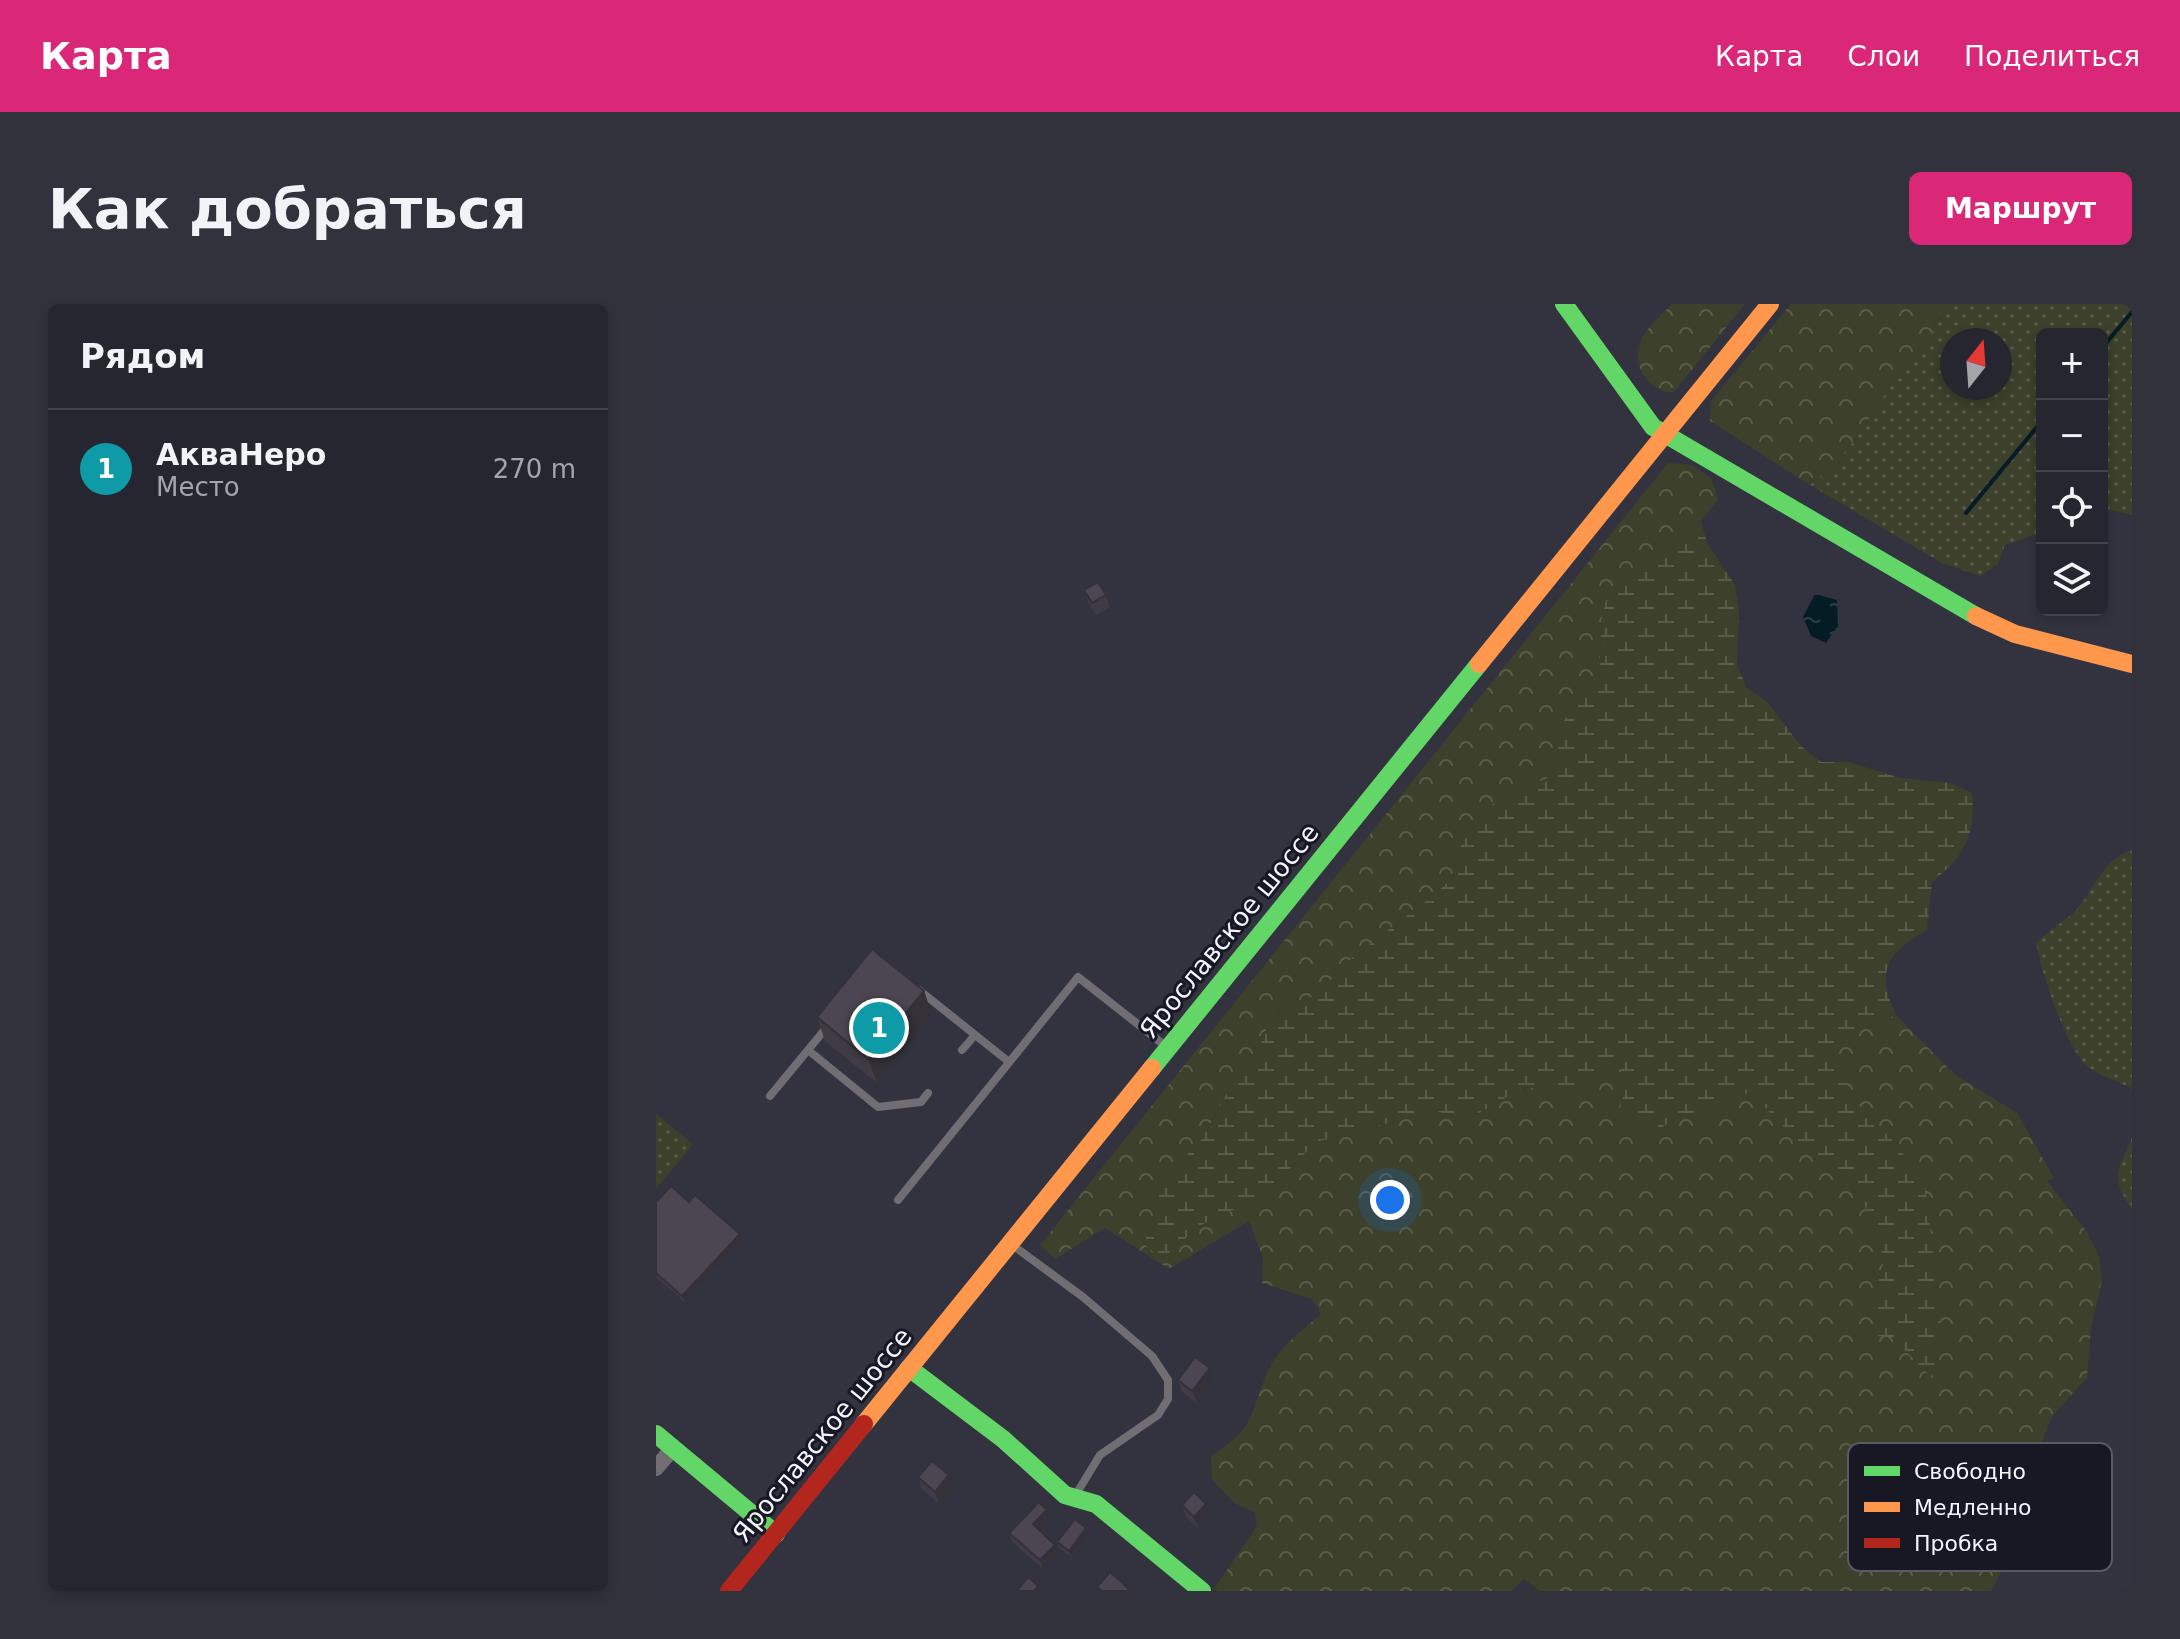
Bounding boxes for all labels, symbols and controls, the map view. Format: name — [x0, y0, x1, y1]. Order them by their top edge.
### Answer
text: Карта — [40, 34, 172, 78]
text: Карта — [1715, 40, 1803, 73]
text: Слои — [1847, 40, 1920, 73]
text: Поделиться — [1964, 40, 2140, 73]
button: Маршрут — [1909, 172, 2132, 245]
text: Как добраться — [48, 176, 527, 241]
north arrow — [1940, 328, 2012, 400]
map controls — [2036, 328, 2108, 616]
button: + — [2036, 328, 2108, 400]
text: Рядом — [80, 336, 205, 376]
button: − — [2036, 400, 2108, 472]
text: АкваНеро — [156, 437, 326, 472]
text: 1 — [97, 454, 115, 484]
text: 270 m — [493, 454, 576, 484]
text: Место — [156, 472, 240, 502]
button: locate — [2036, 472, 2108, 544]
button: layers — [2036, 544, 2108, 616]
street label: Ярославское шоссе — [1133, 818, 1325, 1044]
pin: 1 — [853, 998, 905, 1058]
your location — [1370, 1180, 1410, 1220]
street label: Ярославское шоссе — [726, 1322, 918, 1548]
legend — [1848, 1443, 2112, 1571]
text: Свободно — [1914, 1459, 2026, 1484]
text: Медленно — [1914, 1495, 2032, 1520]
text: Пробка — [1914, 1531, 1998, 1556]

